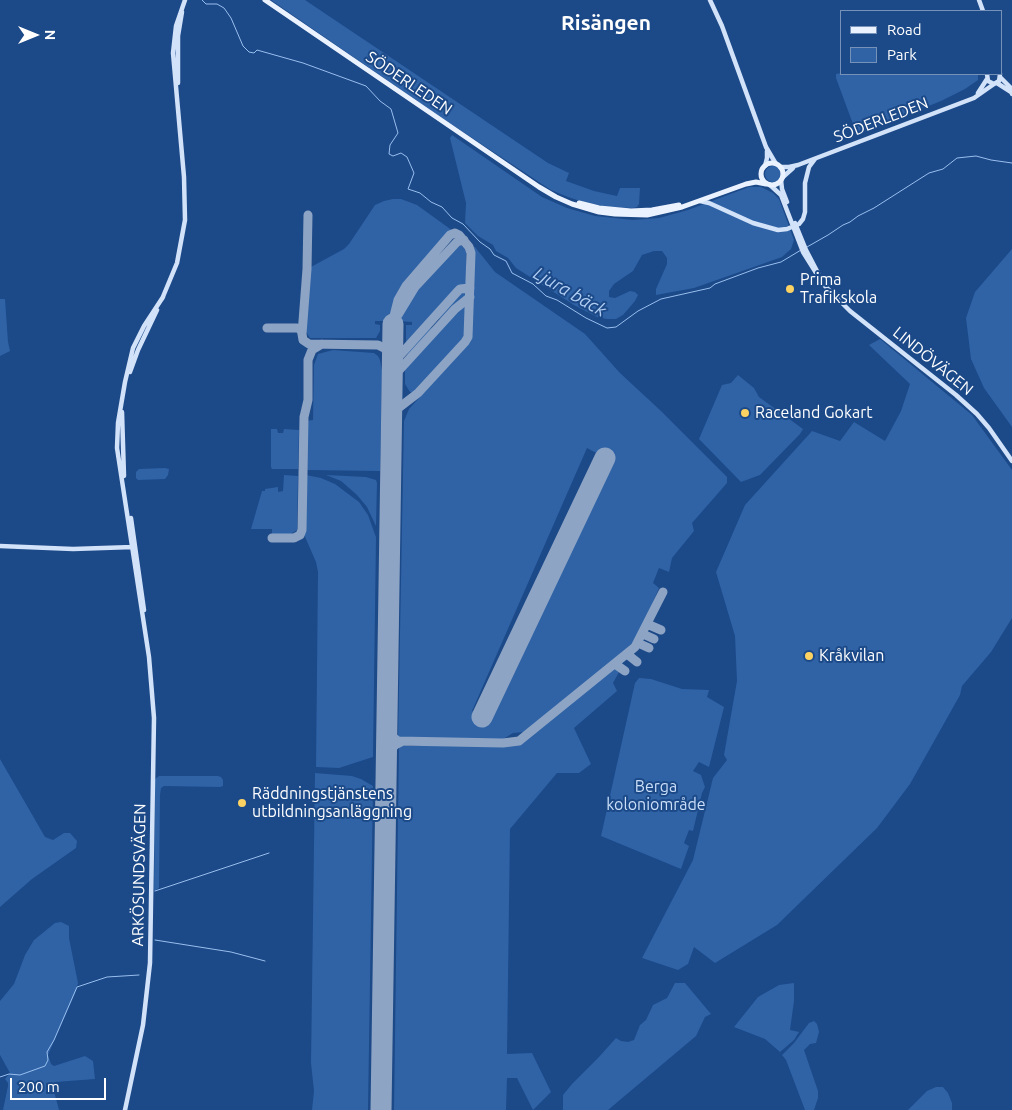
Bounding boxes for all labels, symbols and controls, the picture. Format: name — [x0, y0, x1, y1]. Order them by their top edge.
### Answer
north arrow — [10, 10, 60, 60]
district label: Risängen — [561, 10, 651, 36]
legend — [840, 10, 1002, 75]
text: Road — [887, 21, 922, 38]
text: N — [42, 30, 58, 40]
text: Park — [887, 46, 917, 63]
street label: SÖDERLEDEN — [362, 47, 456, 119]
street label: SÖDERLEDEN — [831, 93, 931, 147]
water label: Ljura bäck — [529, 262, 611, 322]
place label: Prima Trafikskola — [800, 270, 877, 308]
marker: Prima Trafikskola — [784, 283, 796, 295]
street label: LINDÖVÄGEN — [889, 323, 977, 399]
place label: Raceland Gokart — [755, 403, 873, 423]
marker: Raceland Gokart — [739, 407, 751, 419]
place label: Kråkvilan — [819, 646, 884, 666]
marker: Kråkvilan — [803, 650, 815, 662]
park label: Berga koloniområde — [606, 777, 706, 815]
place label: Räddningstjänstens utbildningsanläggning — [252, 784, 412, 822]
marker: Räddningstjänstens utbildningsanläggning — [236, 797, 248, 809]
street label: ARKÖSUNDSVÄGEN — [128, 803, 150, 947]
scale bar — [12, 1068, 109, 1100]
text: 200 m — [18, 1078, 60, 1095]

